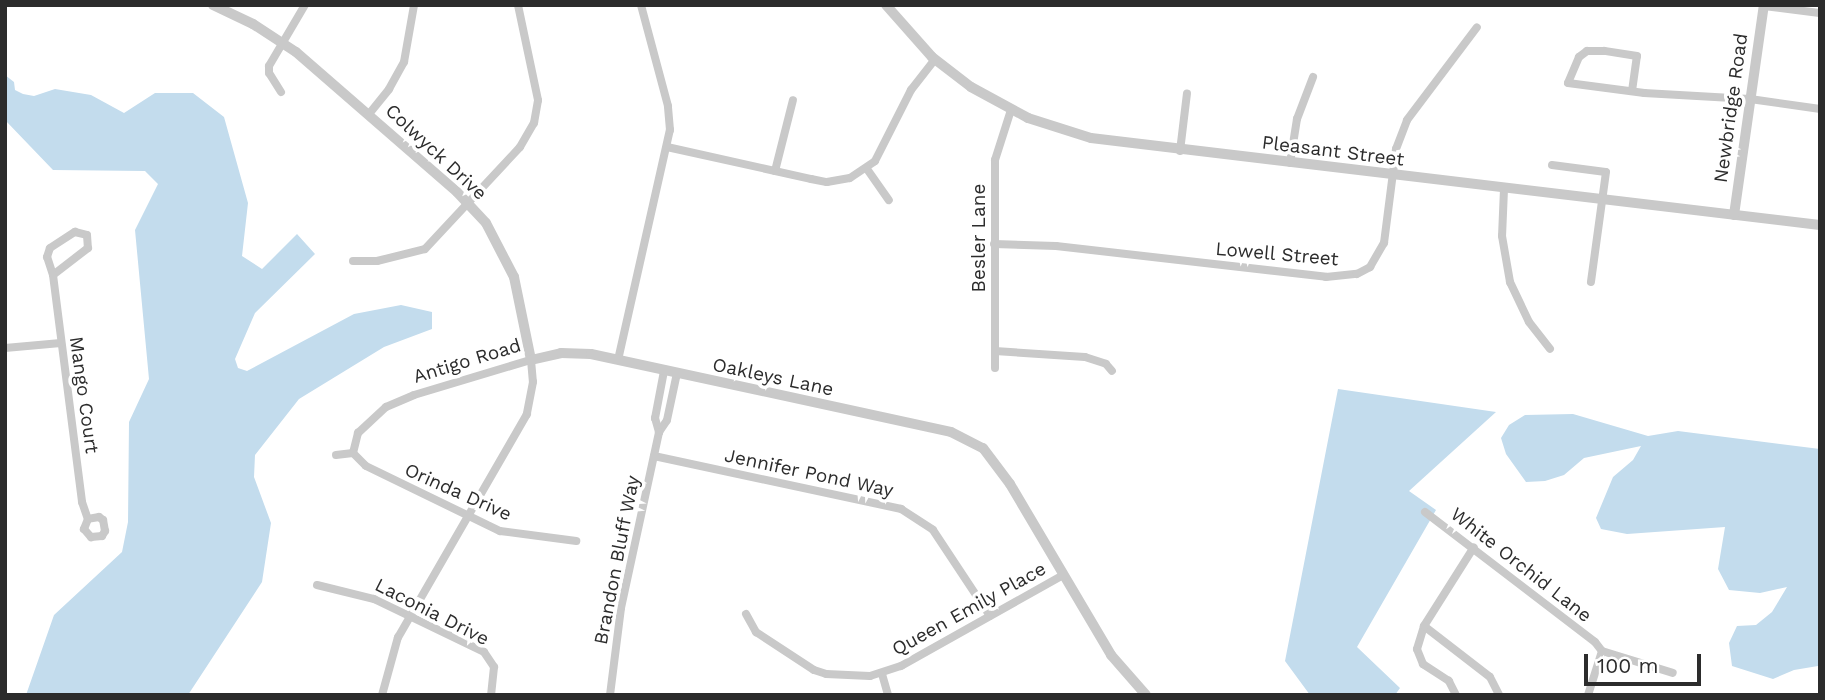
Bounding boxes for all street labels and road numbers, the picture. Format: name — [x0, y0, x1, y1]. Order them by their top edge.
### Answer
street label: Newbridge Road — [1709, 32, 1753, 184]
street label: Colwyck Drive — [380, 99, 492, 205]
street label: Pleasant Street — [1261, 131, 1405, 171]
street label: Besler Lane — [968, 183, 990, 293]
street label: Lowell Street — [1214, 237, 1340, 271]
street label: Antigo Road — [410, 334, 524, 388]
street label: Mango Court — [65, 335, 103, 455]
street label: Oakleys Lane — [710, 353, 836, 401]
street label: Jennifer Pond Way — [722, 444, 896, 502]
street label: Orinda Drive — [401, 458, 515, 526]
street label: Brandon Bluff Way — [589, 473, 645, 647]
street label: White Orchid Lane — [1446, 503, 1596, 627]
street label: Queen Emily Place — [888, 557, 1050, 661]
street label: Laconia Drive — [371, 573, 493, 651]

